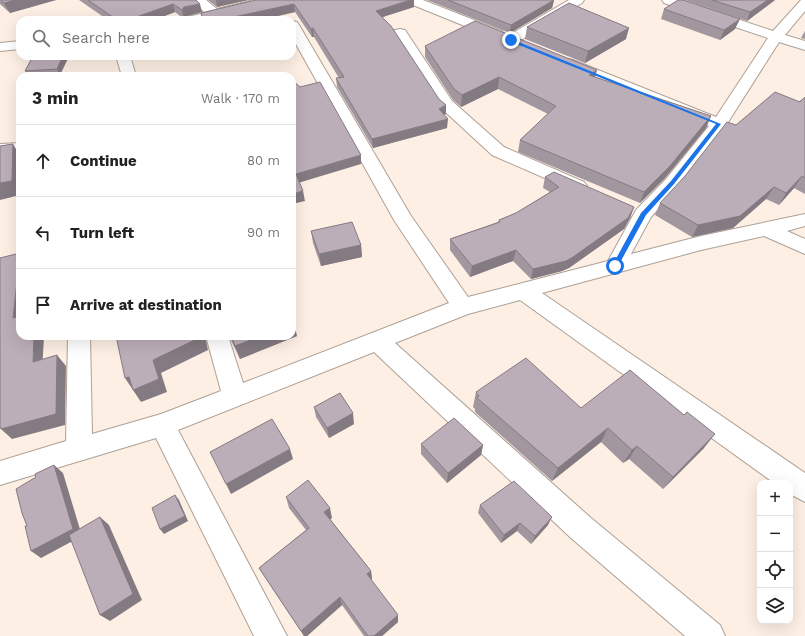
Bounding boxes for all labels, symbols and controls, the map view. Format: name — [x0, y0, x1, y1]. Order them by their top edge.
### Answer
search box — [16, 16, 296, 60]
icon: search — [30, 27, 52, 49]
text: Search here — [62, 29, 150, 47]
route end — [502, 31, 520, 49]
text: 3 min — [32, 88, 78, 108]
text: Walk · 170 m — [201, 91, 280, 106]
icon: ahead — [32, 150, 54, 172]
text: Continue — [70, 152, 137, 170]
text: 80 m — [247, 153, 280, 168]
icon: left — [32, 222, 54, 244]
text: Turn left — [70, 224, 134, 242]
text: 90 m — [247, 225, 280, 240]
route start — [606, 257, 624, 275]
icon: arrive — [32, 294, 54, 316]
text: Arrive at destination — [70, 296, 222, 314]
map controls — [757, 480, 793, 624]
button: + — [757, 480, 793, 516]
button: − — [757, 516, 793, 552]
button: locate — [757, 552, 793, 588]
button: layers — [757, 588, 793, 624]

